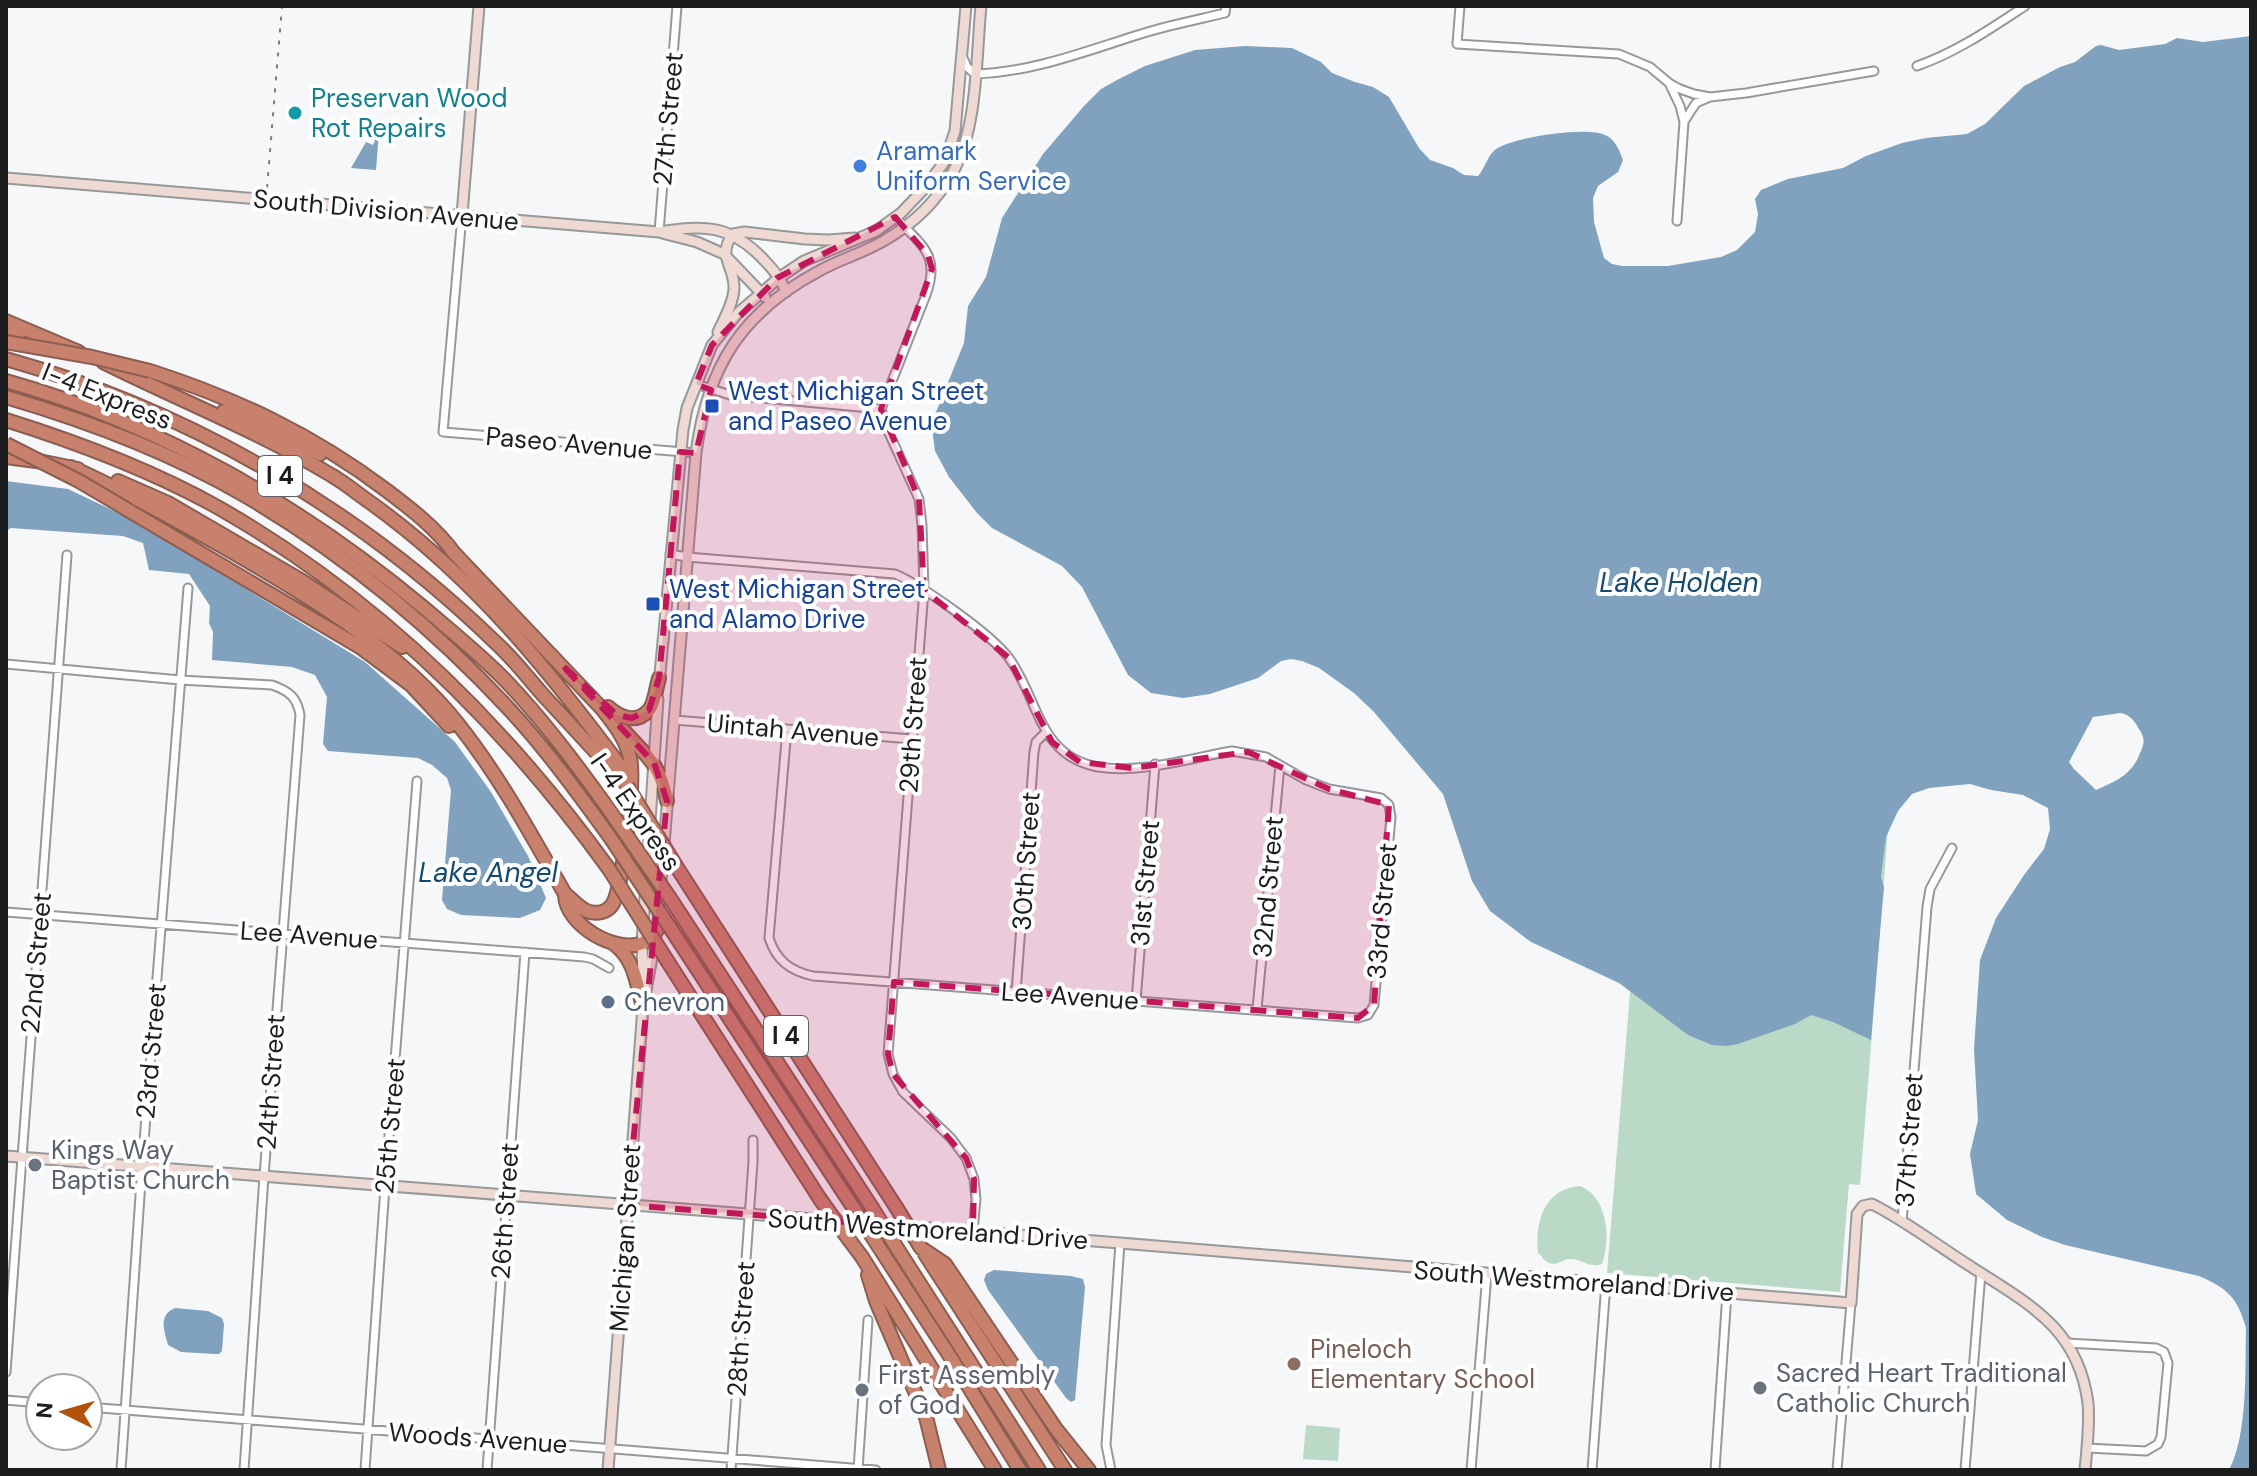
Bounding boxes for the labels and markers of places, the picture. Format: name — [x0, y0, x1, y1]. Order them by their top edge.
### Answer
place label: Preservan Wood Rot Repairs — [311, 81, 507, 145]
marker: Preservan Wood Rot Repairs — [286, 104, 304, 122]
place label: Aramark Uniform Service — [876, 134, 1067, 198]
marker: Aramark Uniform Service — [851, 157, 869, 175]
place label: West Michigan Street and Paseo Avenue — [728, 374, 985, 438]
marker: West Michigan Street and Paseo Avenue — [703, 397, 721, 415]
place label: West Michigan Street and Alamo Drive — [669, 572, 926, 636]
marker: West Michigan Street and Alamo Drive — [644, 595, 662, 613]
place label: Chevron — [624, 985, 725, 1019]
marker: Chevron — [599, 993, 617, 1011]
place label: Kings Way Baptist Church — [51, 1133, 230, 1197]
marker: Kings Way Baptist Church — [26, 1156, 44, 1174]
place label: Pineloch Elementary School — [1310, 1332, 1535, 1396]
marker: Pineloch Elementary School — [1285, 1355, 1303, 1373]
place label: Sacred Heart Traditional Catholic Church — [1776, 1356, 2067, 1420]
place label: First Assembly of God — [878, 1358, 1055, 1422]
marker: Sacred Heart Traditional Catholic Church — [1751, 1379, 1769, 1397]
marker: First Assembly of God — [853, 1381, 871, 1399]

